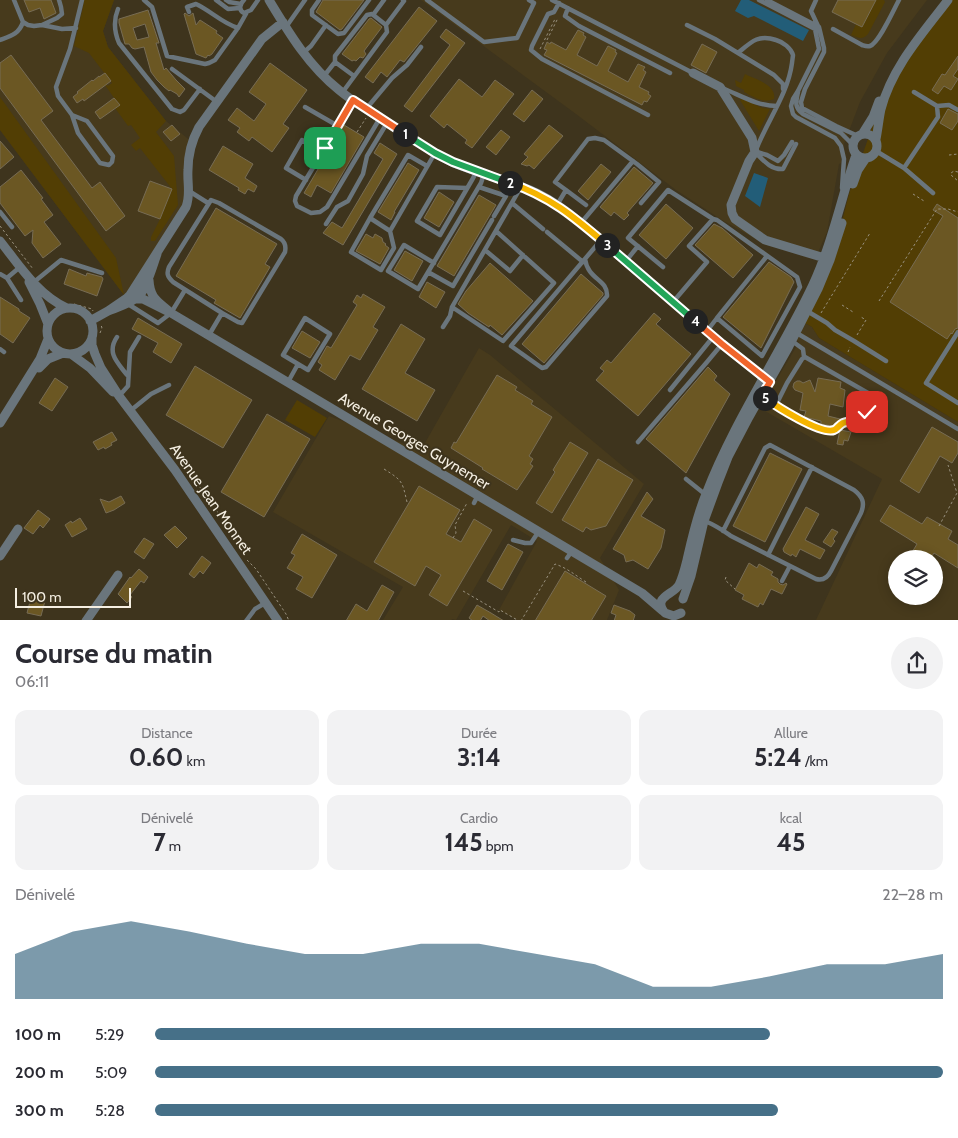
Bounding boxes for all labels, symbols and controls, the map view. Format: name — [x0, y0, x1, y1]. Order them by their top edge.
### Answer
pin: 1 — [392, 122, 418, 146]
text: 1 — [403, 125, 408, 143]
pin — [304, 127, 346, 169]
icon: arrive — [311, 134, 339, 162]
pin: 2 — [498, 170, 522, 196]
text: 2 — [507, 174, 514, 192]
pin: 3 — [594, 232, 620, 258]
text: 3 — [604, 236, 611, 254]
pin: 4 — [682, 308, 708, 334]
text: 4 — [691, 312, 700, 330]
pin: 5 — [752, 386, 778, 410]
street label: Avenue Georges Guynemer — [335, 389, 493, 493]
text: 5 — [762, 389, 769, 407]
pin — [846, 391, 888, 433]
icon: check — [853, 398, 881, 426]
street label: Avenue Jean Monnet — [166, 440, 256, 558]
map controls — [888, 550, 943, 605]
button: layers — [888, 550, 943, 605]
scale bar — [15, 586, 131, 609]
text: 100 m — [22, 588, 62, 606]
text: Course du matin — [15, 636, 213, 670]
button: share — [891, 637, 943, 689]
text: 06:11 — [15, 672, 49, 691]
text: Distance — [141, 724, 193, 742]
text: Durée — [461, 724, 497, 742]
text: Allure — [774, 724, 808, 742]
text: 0.60 — [129, 742, 183, 772]
text: 3:14 — [457, 742, 501, 772]
text: 5:24 — [754, 742, 802, 772]
text: km — [183, 752, 205, 770]
text: /km — [802, 752, 828, 770]
text: Dénivelé — [141, 809, 193, 827]
text: Cardio — [460, 809, 498, 827]
text: kcal — [780, 809, 802, 827]
text: 7 — [153, 827, 166, 857]
text: 145 — [444, 827, 483, 857]
text: 45 — [777, 827, 805, 857]
text: m — [166, 837, 181, 855]
text: bpm — [483, 837, 514, 855]
text: Dénivelé — [15, 885, 75, 904]
text: 22–28 m — [882, 885, 943, 904]
text: 100 m — [15, 1025, 61, 1044]
text: 5:29 — [95, 1025, 124, 1044]
text: 200 m — [15, 1063, 64, 1082]
text: 5:09 — [95, 1063, 127, 1082]
text: 300 m — [15, 1101, 64, 1120]
text: 5:28 — [95, 1101, 125, 1120]

